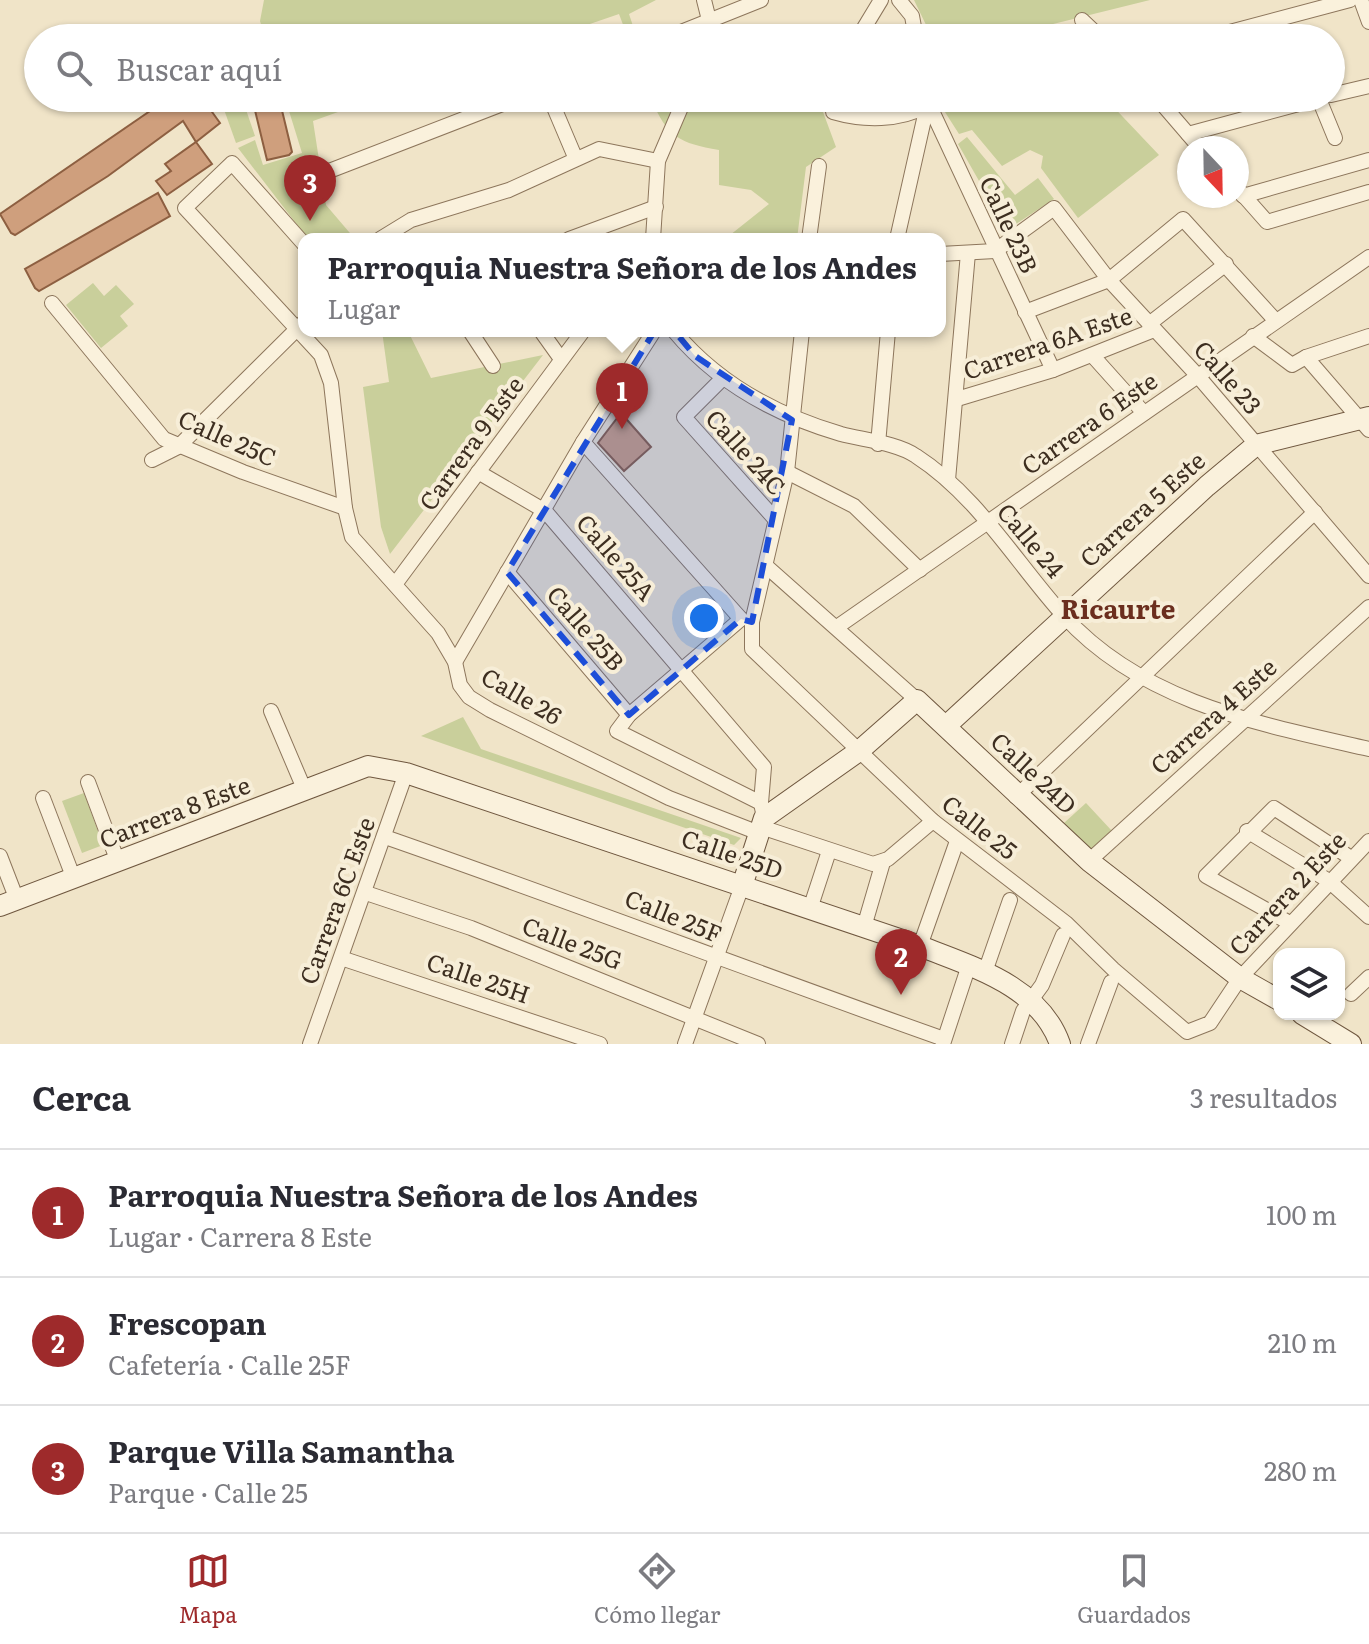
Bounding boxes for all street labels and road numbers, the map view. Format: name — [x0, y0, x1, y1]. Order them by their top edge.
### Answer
street label: Calle 23B — [973, 170, 1048, 278]
street label: Carrera 6A Este — [958, 296, 1136, 387]
street label: Calle 23 — [1187, 332, 1271, 421]
street label: Carrera 6 Este — [1014, 362, 1164, 482]
street label: Carrera 9 Este — [409, 368, 531, 517]
street label: Calle 25C — [174, 400, 283, 474]
street label: Calle 24C — [699, 401, 795, 502]
street label: Carrera 5 Este — [1071, 442, 1212, 574]
street label: Calle 24 — [990, 494, 1074, 584]
street label: Calle 25A — [569, 505, 665, 608]
street label: Calle 25B — [540, 577, 634, 678]
street label: Carrera 4 Este — [1142, 649, 1283, 781]
street label: Calle 26 — [476, 658, 569, 732]
street label: Calle 24D — [984, 723, 1086, 821]
street label: Carrera 8 Este — [94, 766, 255, 855]
street label: Calle 25 — [936, 785, 1026, 867]
street label: Carrera 6C Este — [289, 812, 382, 989]
street label: Calle 25D — [677, 819, 788, 886]
street label: Carrera 2 Este — [1220, 823, 1353, 962]
street label: Calle 25F — [620, 879, 728, 950]
street label: Calle 25G — [518, 907, 628, 977]
street label: Calle 25H — [422, 943, 535, 1011]

